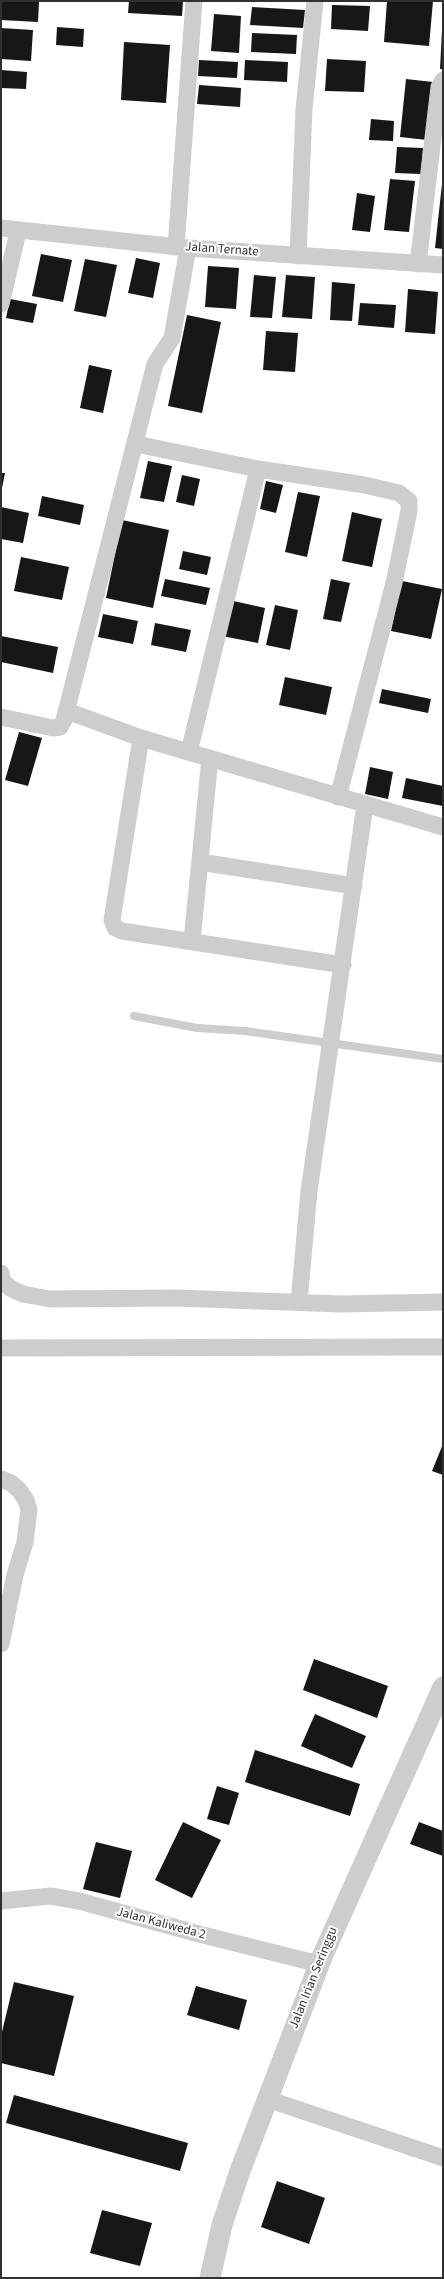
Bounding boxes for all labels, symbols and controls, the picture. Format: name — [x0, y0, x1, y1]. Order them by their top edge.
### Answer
street label: Jalan Ternate — [185, 240, 259, 260]
street label: Jalan Kaliweda 2 — [115, 1905, 207, 1943]
street label: Jalan Irian Seringgu — [287, 1925, 341, 2031]

